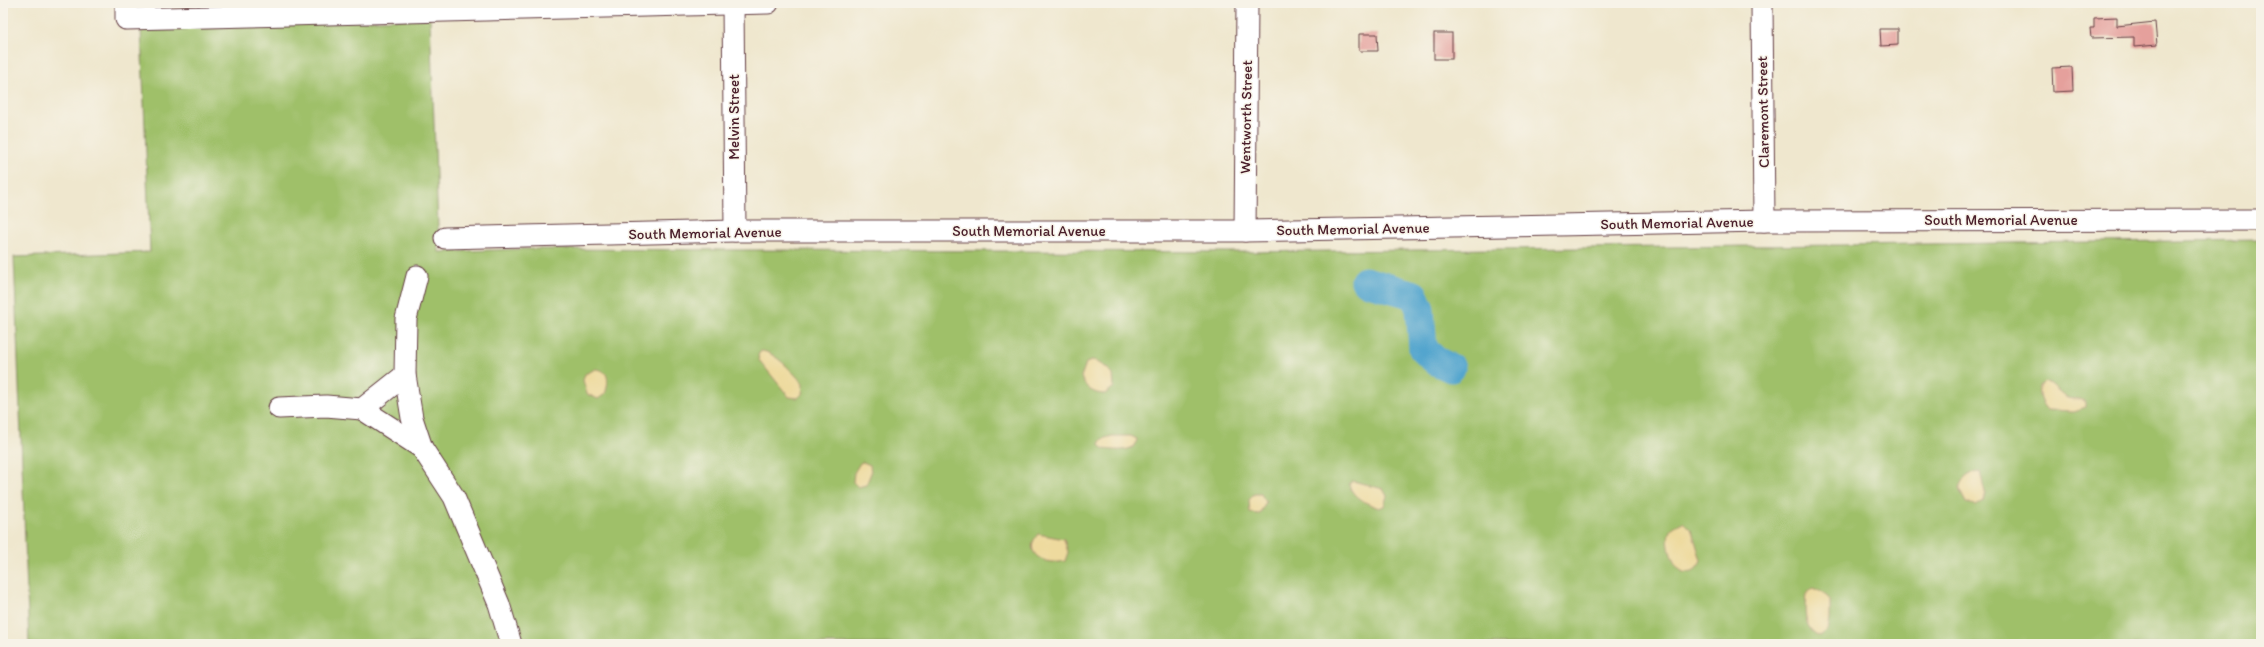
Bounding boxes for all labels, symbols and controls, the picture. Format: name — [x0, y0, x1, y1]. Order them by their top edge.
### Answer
street label: Claremont Street — [1753, 55, 1773, 168]
street label: Wentworth Street — [1236, 60, 1256, 174]
street label: Melvin Street — [725, 74, 743, 160]
street label: South Memorial Avenue — [1924, 211, 2078, 229]
street label: South Memorial Avenue — [1600, 213, 1754, 233]
street label: South Memorial Avenue — [1276, 219, 1430, 239]
street label: South Memorial Avenue — [952, 222, 1106, 240]
street label: South Memorial Avenue — [628, 223, 782, 243]

